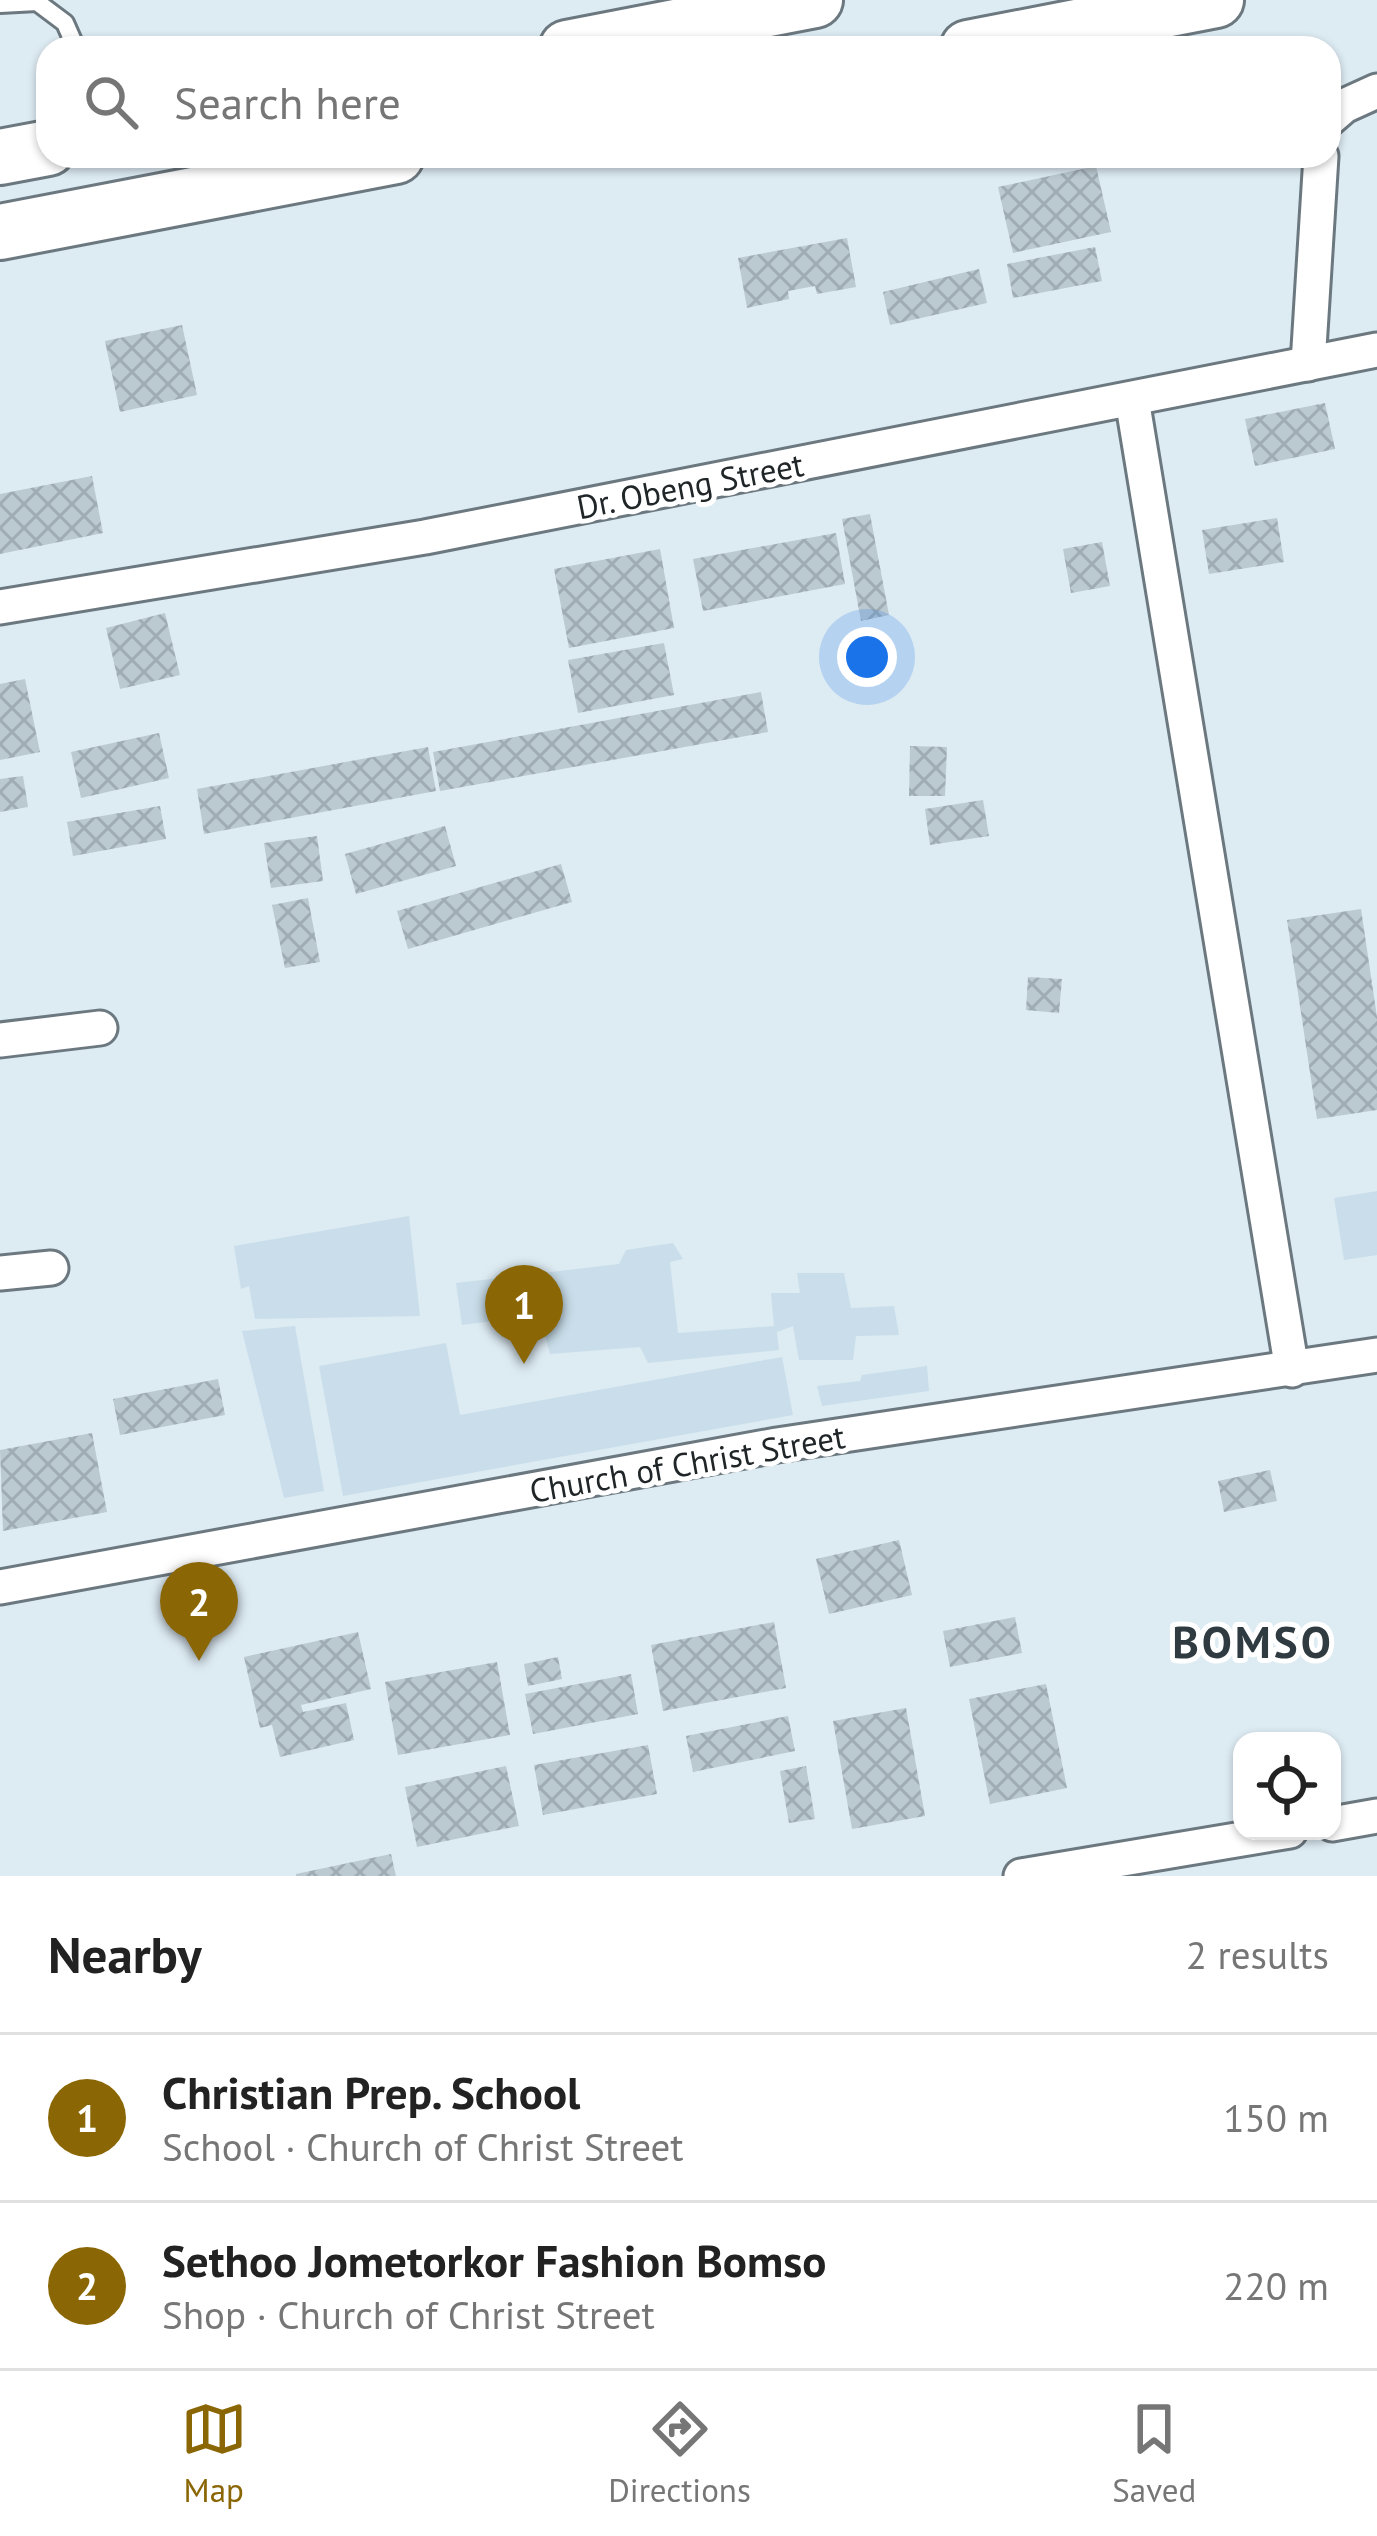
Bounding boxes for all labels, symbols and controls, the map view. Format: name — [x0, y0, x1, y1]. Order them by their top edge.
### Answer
search box — [36, 36, 1341, 168]
icon: search — [78, 69, 144, 135]
text: Search here — [174, 73, 401, 131]
street label: Dr. Obeng Street — [573, 442, 807, 528]
your location — [837, 627, 897, 687]
pin: 1 — [485, 1265, 563, 1364]
street label: Church of Christ Street — [526, 1414, 848, 1512]
pin: 2 — [160, 1562, 238, 1661]
district label: BOMSO — [1172, 1612, 1334, 1670]
map controls — [1233, 1732, 1341, 1840]
button: locate — [1233, 1732, 1341, 1840]
text: Nearby — [48, 1921, 202, 1987]
text: 2 results — [1186, 1929, 1329, 1980]
text: Christian Prep. School — [162, 2063, 580, 2121]
text: 1 — [76, 2092, 98, 2143]
text: 150 m — [1223, 2092, 1329, 2143]
text: School · Church of Christ Street — [162, 2121, 684, 2172]
text: Sethoo Jometorkor Fashion Bomso — [162, 2231, 826, 2289]
text: 2 — [76, 2260, 98, 2311]
text: 220 m — [1223, 2260, 1329, 2311]
text: Shop · Church of Christ Street — [162, 2289, 655, 2340]
tab: Map — [181, 2396, 247, 2511]
tab: Directions — [608, 2396, 751, 2511]
tab: Saved — [1112, 2396, 1196, 2511]

